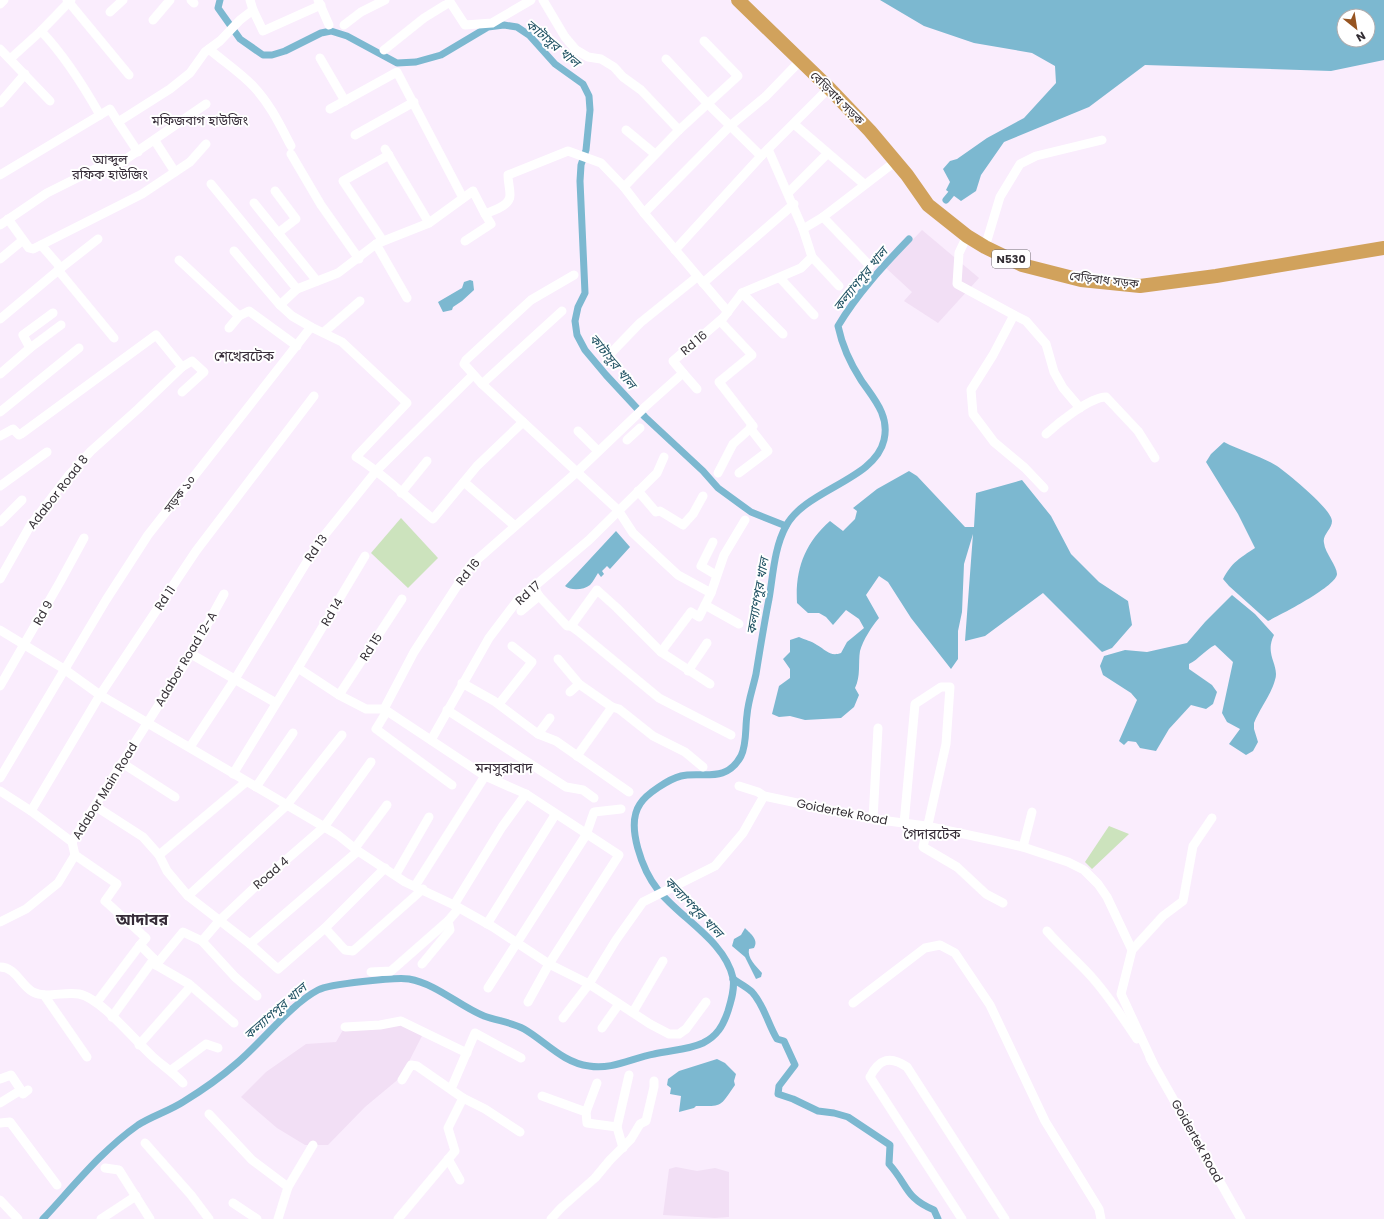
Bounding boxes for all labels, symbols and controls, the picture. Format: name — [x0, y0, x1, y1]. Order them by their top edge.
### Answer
north arrow — [1336, 8, 1376, 48]
water label: কাটাসুর খাল — [521, 15, 586, 73]
text: N — [1353, 28, 1369, 46]
street label: বেড়িবাধ সড়ক — [807, 67, 868, 128]
district label: মফিজবাগ হাউজিং — [151, 111, 249, 130]
district label: আব্দুল রফিক হাউজিং — [71, 150, 148, 184]
water label: কল্যাণপুর খাল — [829, 241, 894, 315]
road number: N530 — [992, 250, 1030, 268]
street label: বেড়িবাধ সড়ক — [1068, 267, 1140, 292]
street label: Rd 16 — [677, 326, 711, 359]
water label: কাটাসুর খাল — [585, 330, 642, 395]
district label: শেখেরটেক — [214, 346, 275, 366]
street label: Adabor Road 8 — [23, 451, 92, 532]
street label: সড়ক ১০ — [159, 471, 200, 517]
street label: Rd 13 — [300, 531, 331, 565]
water label: কল্যাণপুর খাল — [741, 554, 774, 636]
street label: Rd 16 — [452, 555, 484, 589]
street label: Rd 17 — [511, 576, 544, 609]
street label: Rd 11 — [150, 582, 179, 613]
street label: Rd 14 — [317, 594, 347, 629]
street label: Rd 9 — [29, 597, 56, 628]
street label: Adabor Road 12-A — [151, 608, 221, 709]
street label: Rd 15 — [355, 630, 386, 664]
street label: Adabor Main Road — [68, 739, 141, 842]
district label: মনসুরাবাদ — [474, 758, 533, 778]
street label: Goidertek Road — [795, 794, 889, 829]
district label: গৈদারটেক — [902, 824, 961, 844]
street label: Road 4 — [249, 852, 292, 893]
water label: কল্যাণপুর খাল — [660, 873, 729, 944]
district label: আদাবর — [115, 908, 168, 931]
water label: কল্যাণপুর খাল — [240, 977, 313, 1044]
street label: Goidertek Road — [1168, 1096, 1227, 1185]

